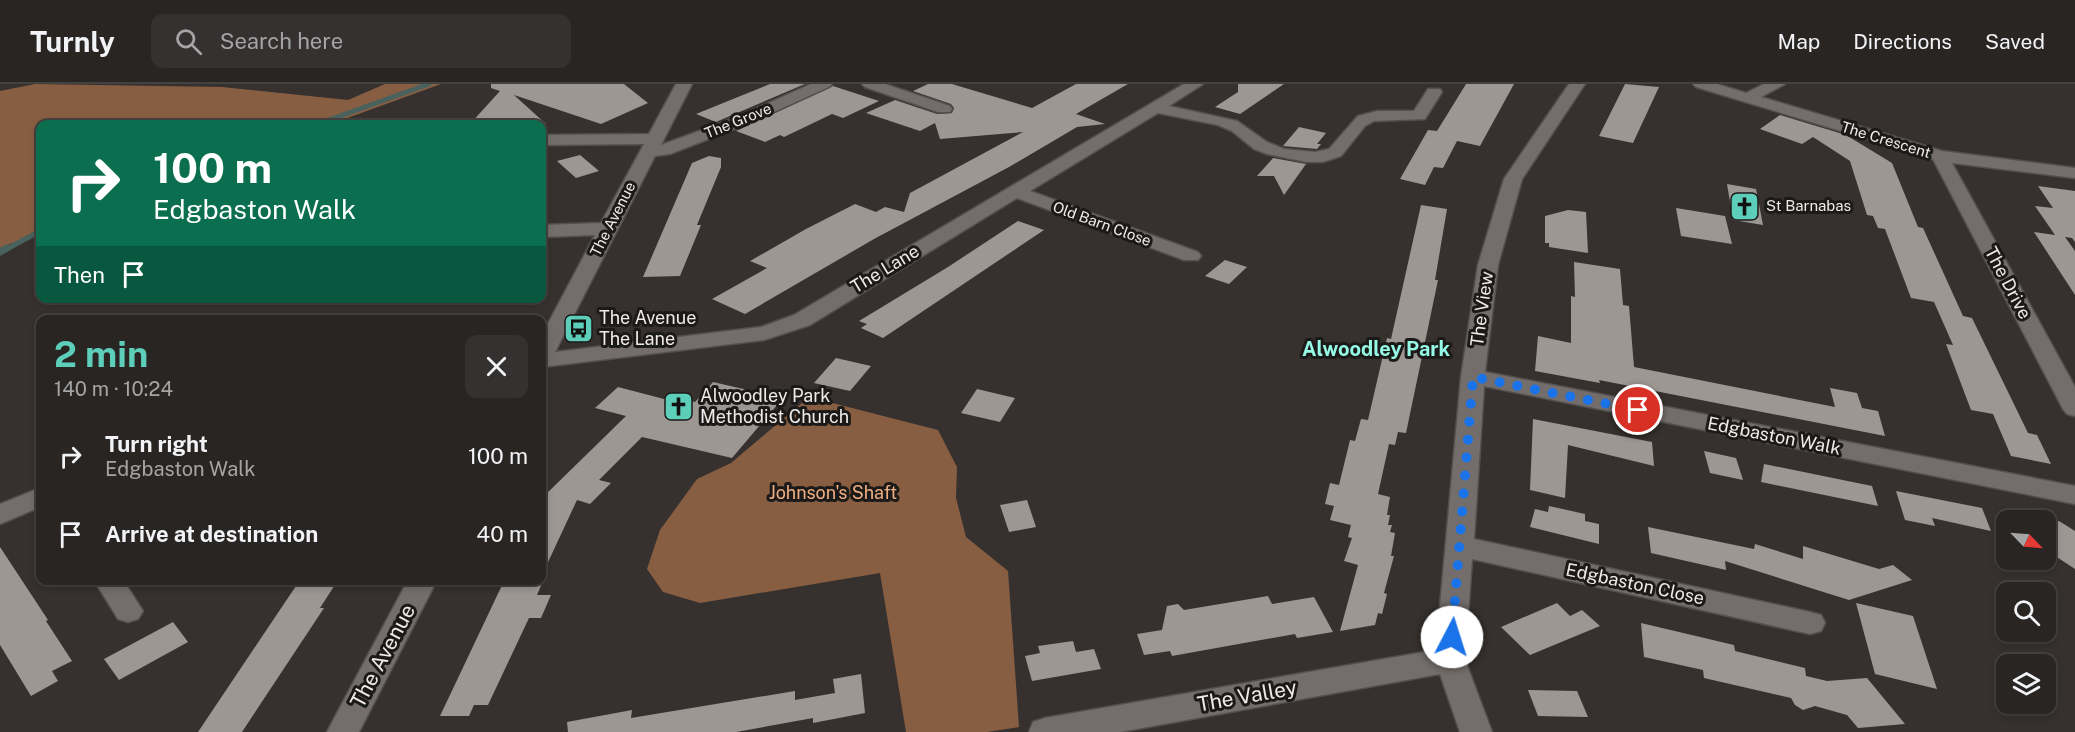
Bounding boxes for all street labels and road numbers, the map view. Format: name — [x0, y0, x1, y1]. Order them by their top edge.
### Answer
street label: The Grove — [702, 99, 774, 142]
street label: The Crescent — [1839, 118, 1933, 161]
street label: The Avenue — [587, 179, 639, 259]
street label: Old Barn Close — [1051, 198, 1154, 249]
street label: The Lane — [847, 240, 923, 297]
street label: The Drive — [1981, 243, 2036, 322]
street label: The View — [1466, 270, 1497, 348]
street label: Edgbaston Walk — [1706, 412, 1843, 459]
street label: Edgbaston Close — [1564, 559, 1706, 608]
street label: The Avenue — [345, 600, 420, 712]
street label: The Valley — [1195, 674, 1299, 717]

